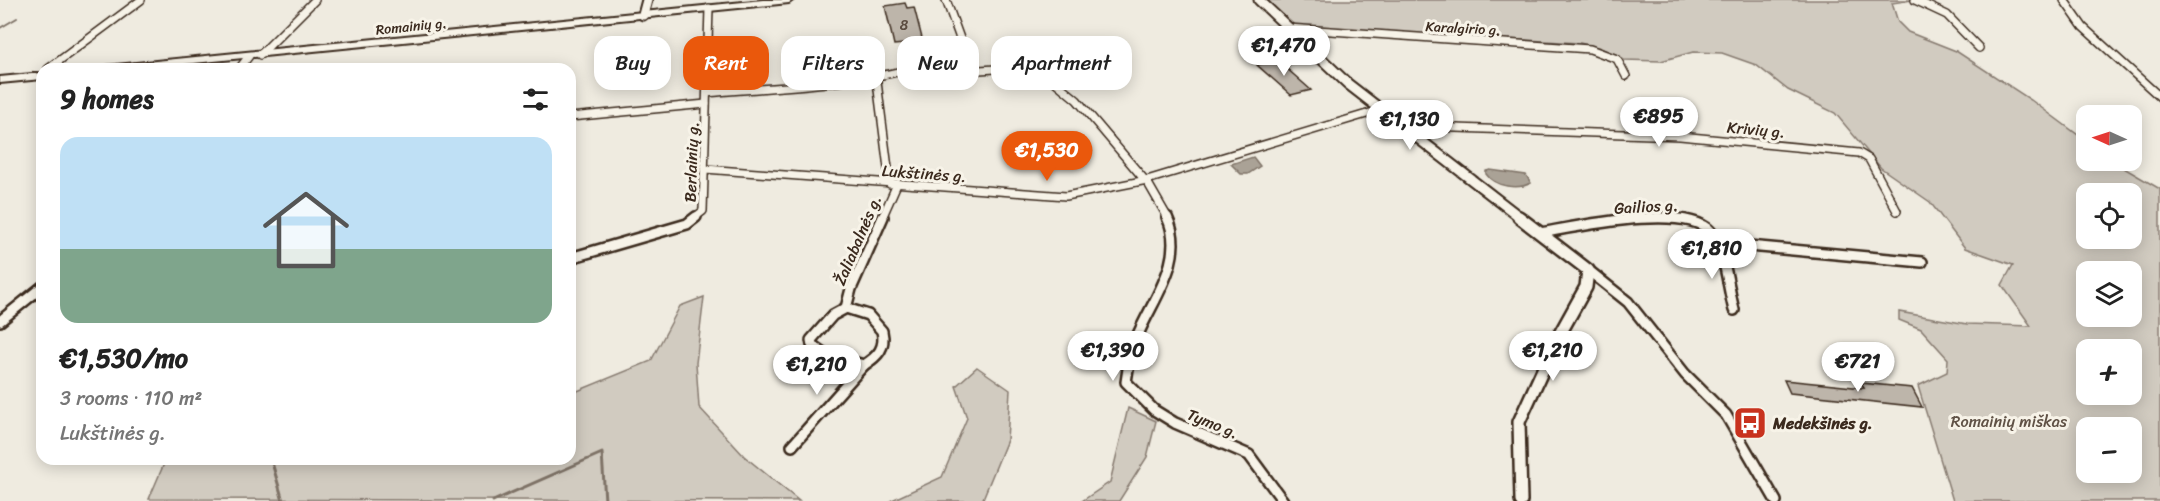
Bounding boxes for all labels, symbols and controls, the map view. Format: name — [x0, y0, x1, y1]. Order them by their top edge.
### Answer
street label: Romainių g. — [374, 10, 448, 43]
house number: 8 — [900, 13, 909, 38]
street label: Karalgirio g. — [1425, 14, 1501, 43]
pin: €1,470 — [1235, 26, 1333, 77]
text: €1,470 — [1252, 28, 1316, 63]
chip: Buy — [594, 36, 671, 90]
chip: Rent — [683, 36, 769, 90]
chip: Filters — [781, 36, 885, 90]
chip: New — [897, 36, 979, 90]
chip: Apartment — [991, 36, 1132, 90]
text: 9 homes — [60, 76, 154, 122]
icon: filters — [519, 83, 552, 116]
pin: €895 — [1623, 97, 1695, 148]
text: €895 — [1634, 99, 1684, 134]
pin: €1,130 — [1361, 100, 1459, 151]
text: €1,130 — [1380, 102, 1440, 137]
north arrow — [2076, 105, 2142, 171]
map controls — [2076, 105, 2142, 483]
street label: Krivių g. — [1726, 113, 1786, 146]
street label: Berlainių g. — [676, 121, 707, 203]
pin: €1,530 — [998, 131, 1096, 182]
text: €1,530 — [1015, 133, 1079, 168]
street label: Lukštinės g. — [881, 156, 967, 191]
icon: home — [252, 176, 360, 284]
button: locate — [2076, 183, 2142, 249]
street label: Žaliabalnės g. — [825, 190, 890, 290]
street label: Gailios g. — [1613, 190, 1679, 223]
pin: €1,810 — [1663, 229, 1761, 280]
text: €1,810 — [1682, 231, 1742, 266]
button: layers — [2076, 261, 2142, 327]
pin: €1,390 — [1064, 331, 1162, 382]
pin: €1,210 — [1504, 331, 1602, 382]
text: €1,390 — [1081, 333, 1145, 368]
text: €1,210 — [1523, 333, 1583, 368]
text: €1,530/mo — [60, 335, 188, 381]
button: + — [2076, 339, 2142, 405]
pin: €721 — [1822, 342, 1894, 393]
text: €721 — [1836, 344, 1880, 379]
pin: €1,210 — [768, 345, 866, 396]
text: €1,210 — [787, 347, 847, 382]
text: 3 rooms · 110 m² — [60, 381, 202, 416]
street label: Tymo g. — [1183, 400, 1243, 447]
bus stop icon: Medekšinės g. — [1732, 405, 1768, 441]
park label: Romainių miškas — [1951, 407, 2068, 436]
place label: Medekšinės g. — [1772, 409, 1873, 438]
text: Lukštinės g. — [60, 416, 166, 451]
button: − — [2076, 417, 2142, 483]

